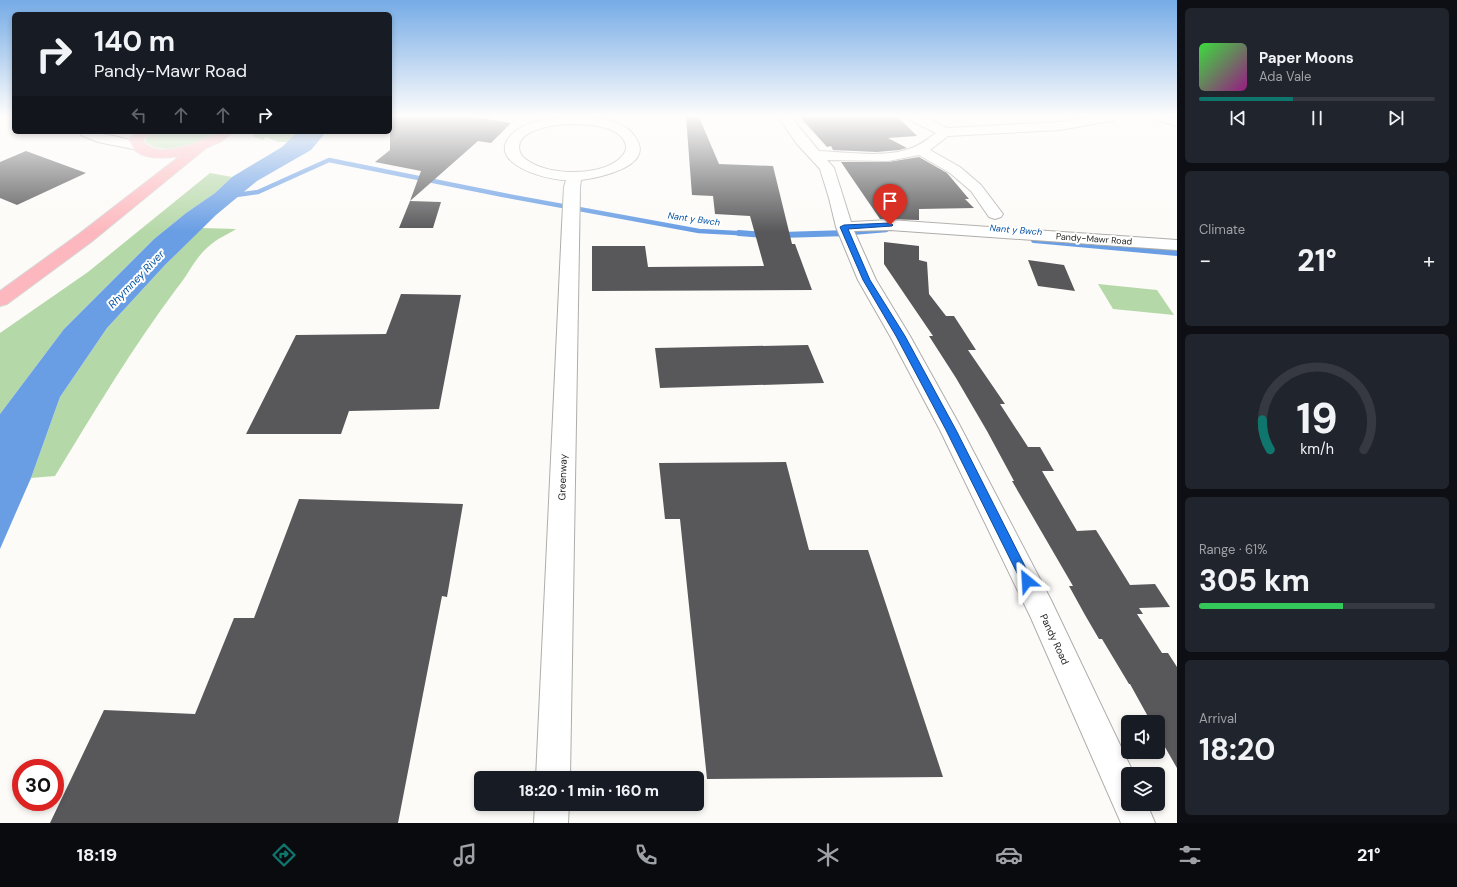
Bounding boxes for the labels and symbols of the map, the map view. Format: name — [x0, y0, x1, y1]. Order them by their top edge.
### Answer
pin — [873, 184, 907, 225]
water label: Nant y Bwch — [667, 209, 721, 229]
water label: Nant y Bwch — [989, 222, 1043, 238]
street label: Pandy-Mawr Road — [1055, 230, 1133, 248]
water label: Rhymney River — [105, 246, 168, 311]
street label: Greenway — [555, 453, 570, 500]
position arrow — [1006, 560, 1048, 602]
street label: Pandy Road — [1037, 612, 1072, 667]
speed limit sign: 30 — [12, 759, 64, 811]

